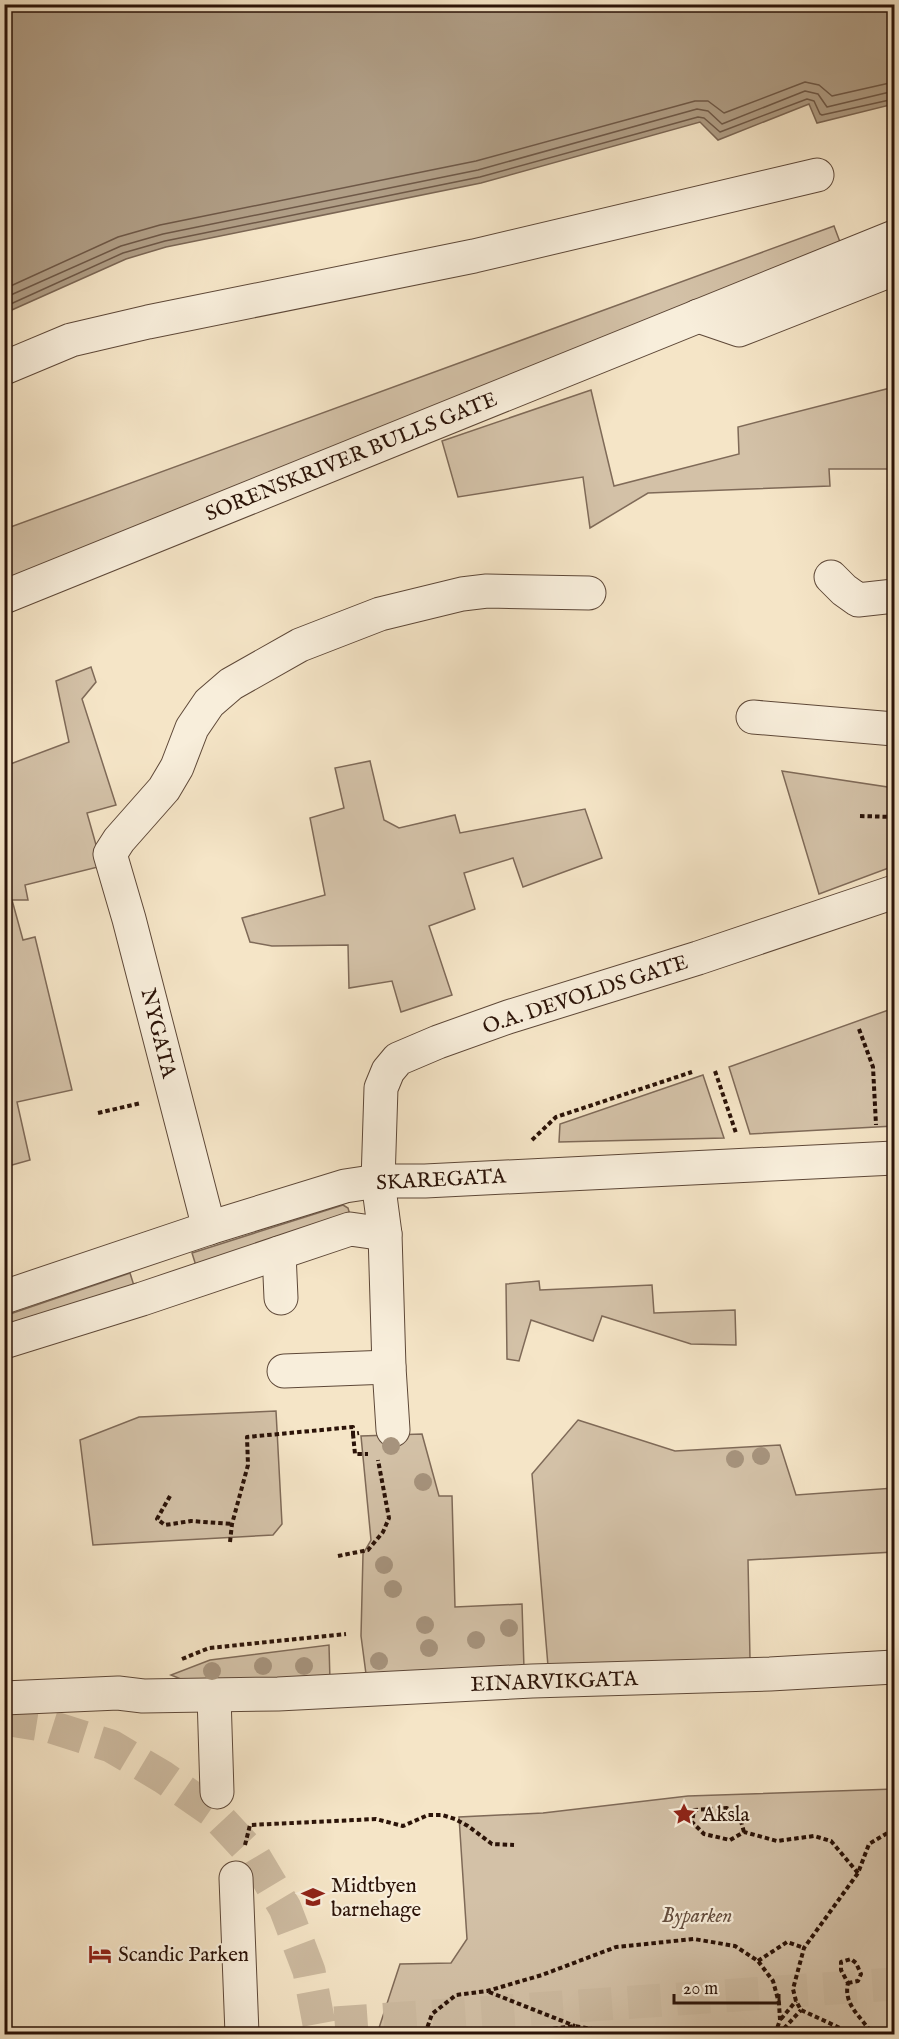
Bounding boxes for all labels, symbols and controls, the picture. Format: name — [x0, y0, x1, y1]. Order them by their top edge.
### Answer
street label: SORENSKRIVER BULLS GATE — [202, 386, 501, 528]
street label: O.A. DEVOLDS GATE — [479, 949, 692, 1041]
street label: NYGATA — [133, 986, 182, 1082]
street label: SKAREGATA — [376, 1164, 507, 1197]
street label: EINARVIKGATA — [470, 1666, 639, 1699]
place icon: Aksla — [671, 1801, 697, 1827]
place label: Aksla — [701, 1802, 751, 1829]
place label: Midtbyen barnehage — [331, 1873, 421, 1924]
school or university icon: Midtbyen barnehage — [300, 1884, 326, 1910]
park label: Byparken — [662, 1903, 732, 1930]
hotel icon: Scandic Parken — [87, 1941, 113, 1967]
place label: Scandic Parken — [118, 1942, 249, 1969]
scale bar — [674, 1967, 779, 2005]
text: 20 m — [683, 1978, 718, 2001]

